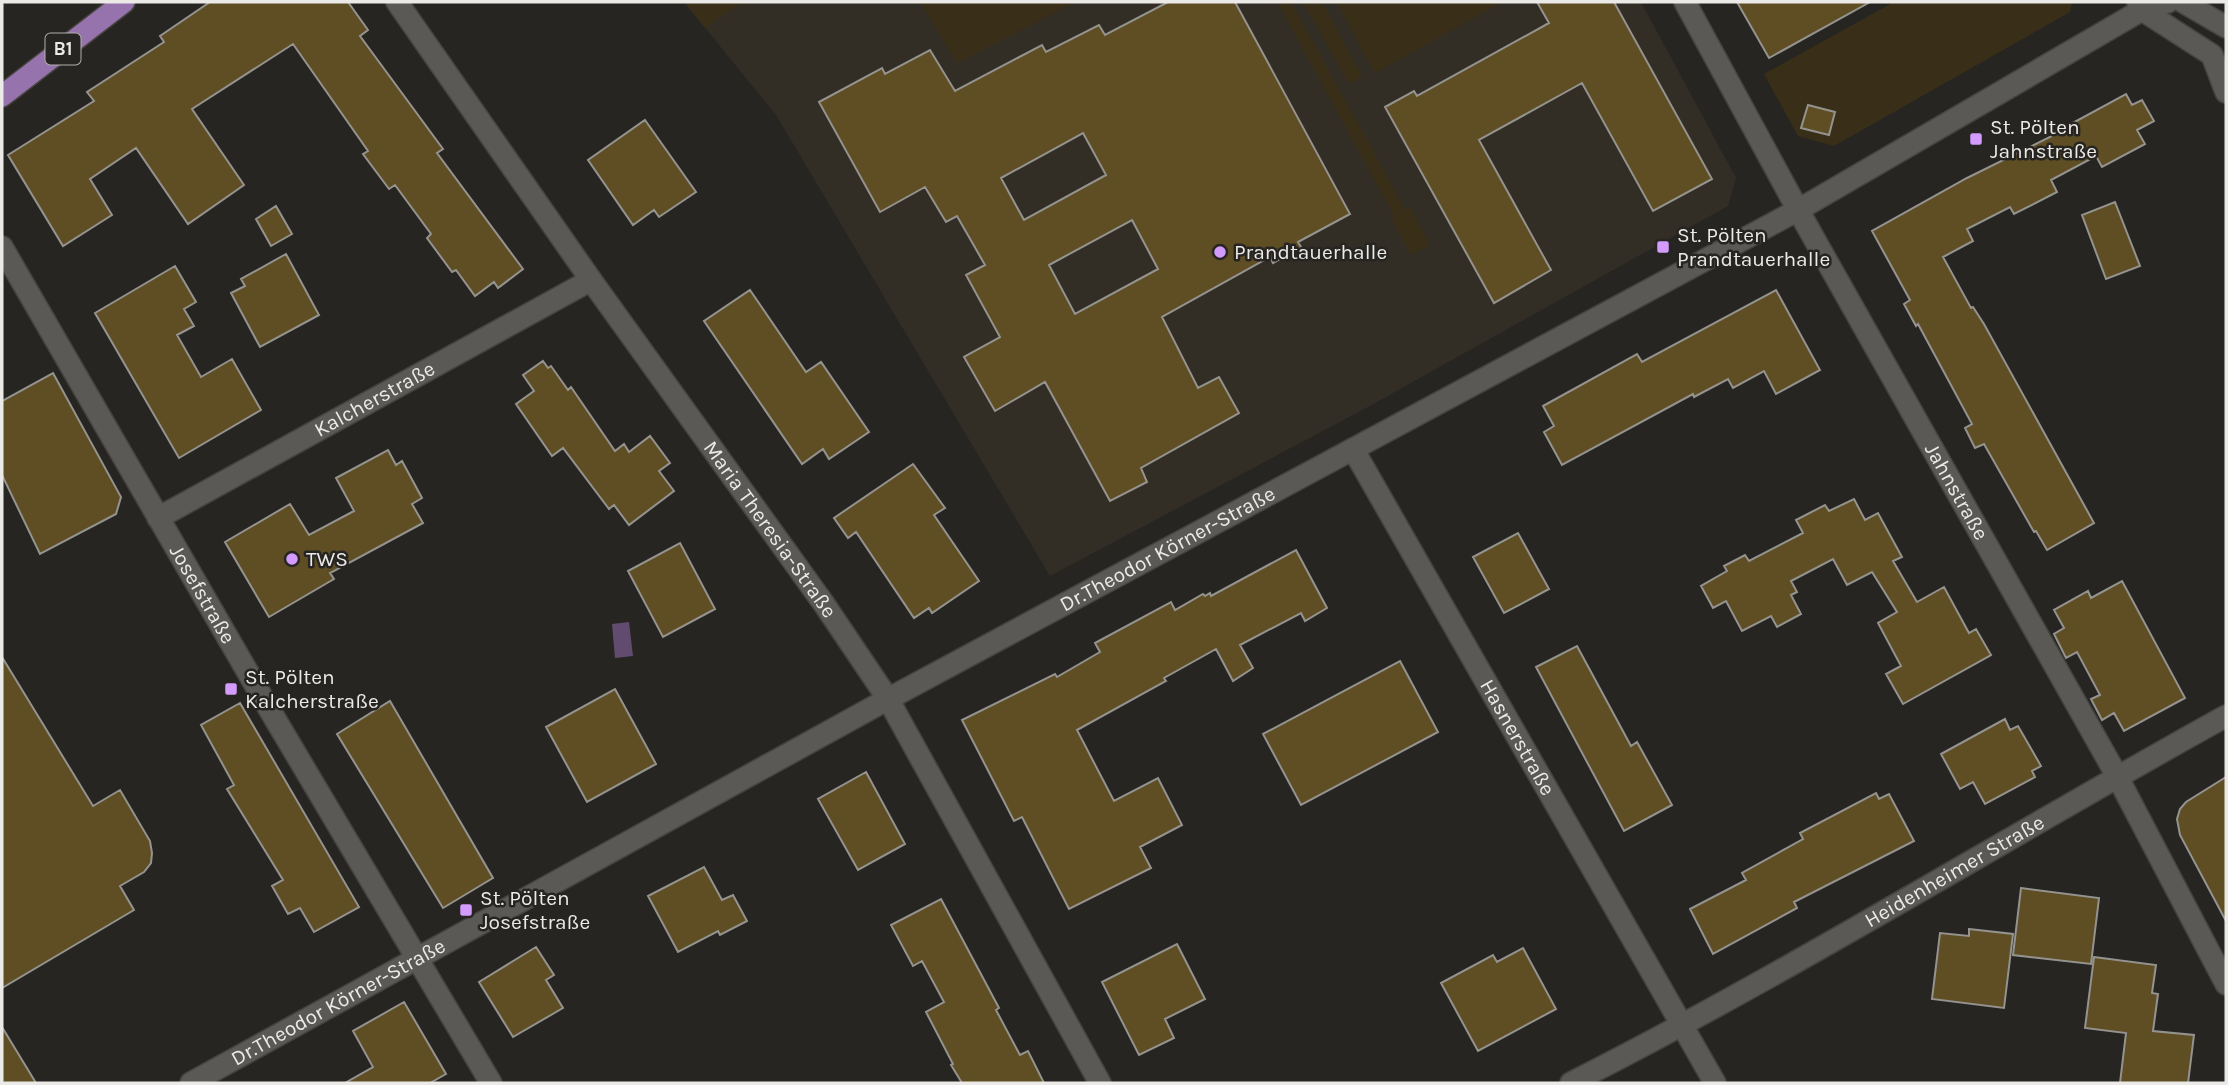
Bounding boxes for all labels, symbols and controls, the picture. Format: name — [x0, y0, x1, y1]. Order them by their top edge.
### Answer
road number: B1 — [46, 34, 80, 64]
place label: St. Pölten Jahnstraße — [1990, 115, 2097, 163]
marker: St. Pölten Jahnstraße — [1968, 131, 1984, 147]
place label: St. Pölten Prandtauerhalle — [1677, 223, 1830, 271]
marker: St. Pölten Prandtauerhalle — [1655, 239, 1671, 255]
place label: Prandtauerhalle — [1234, 240, 1387, 264]
marker: Prandtauerhalle — [1212, 244, 1228, 260]
street label: Kalcherstraße — [310, 356, 439, 442]
street label: Maria Theresia-Straße — [699, 436, 842, 622]
street label: Jahnstraße — [1920, 439, 1994, 544]
street label: Dr.Theodor Körner-Straße — [1056, 481, 1279, 616]
street label: Josefstraße — [165, 540, 241, 648]
place label: TWS — [306, 547, 348, 571]
marker: TWS — [284, 551, 300, 567]
place label: St. Pölten Kalcherstraße — [245, 665, 379, 713]
street label: Hasnerstraße — [1475, 675, 1560, 800]
marker: St. Pölten Kalcherstraße — [223, 681, 239, 697]
street label: Heidenheimer Straße — [1860, 810, 2048, 932]
place label: St. Pölten Josefstraße — [480, 886, 590, 934]
marker: St. Pölten Josefstraße — [458, 902, 474, 918]
street label: Dr.Theodor Körner-Straße — [227, 933, 449, 1071]

